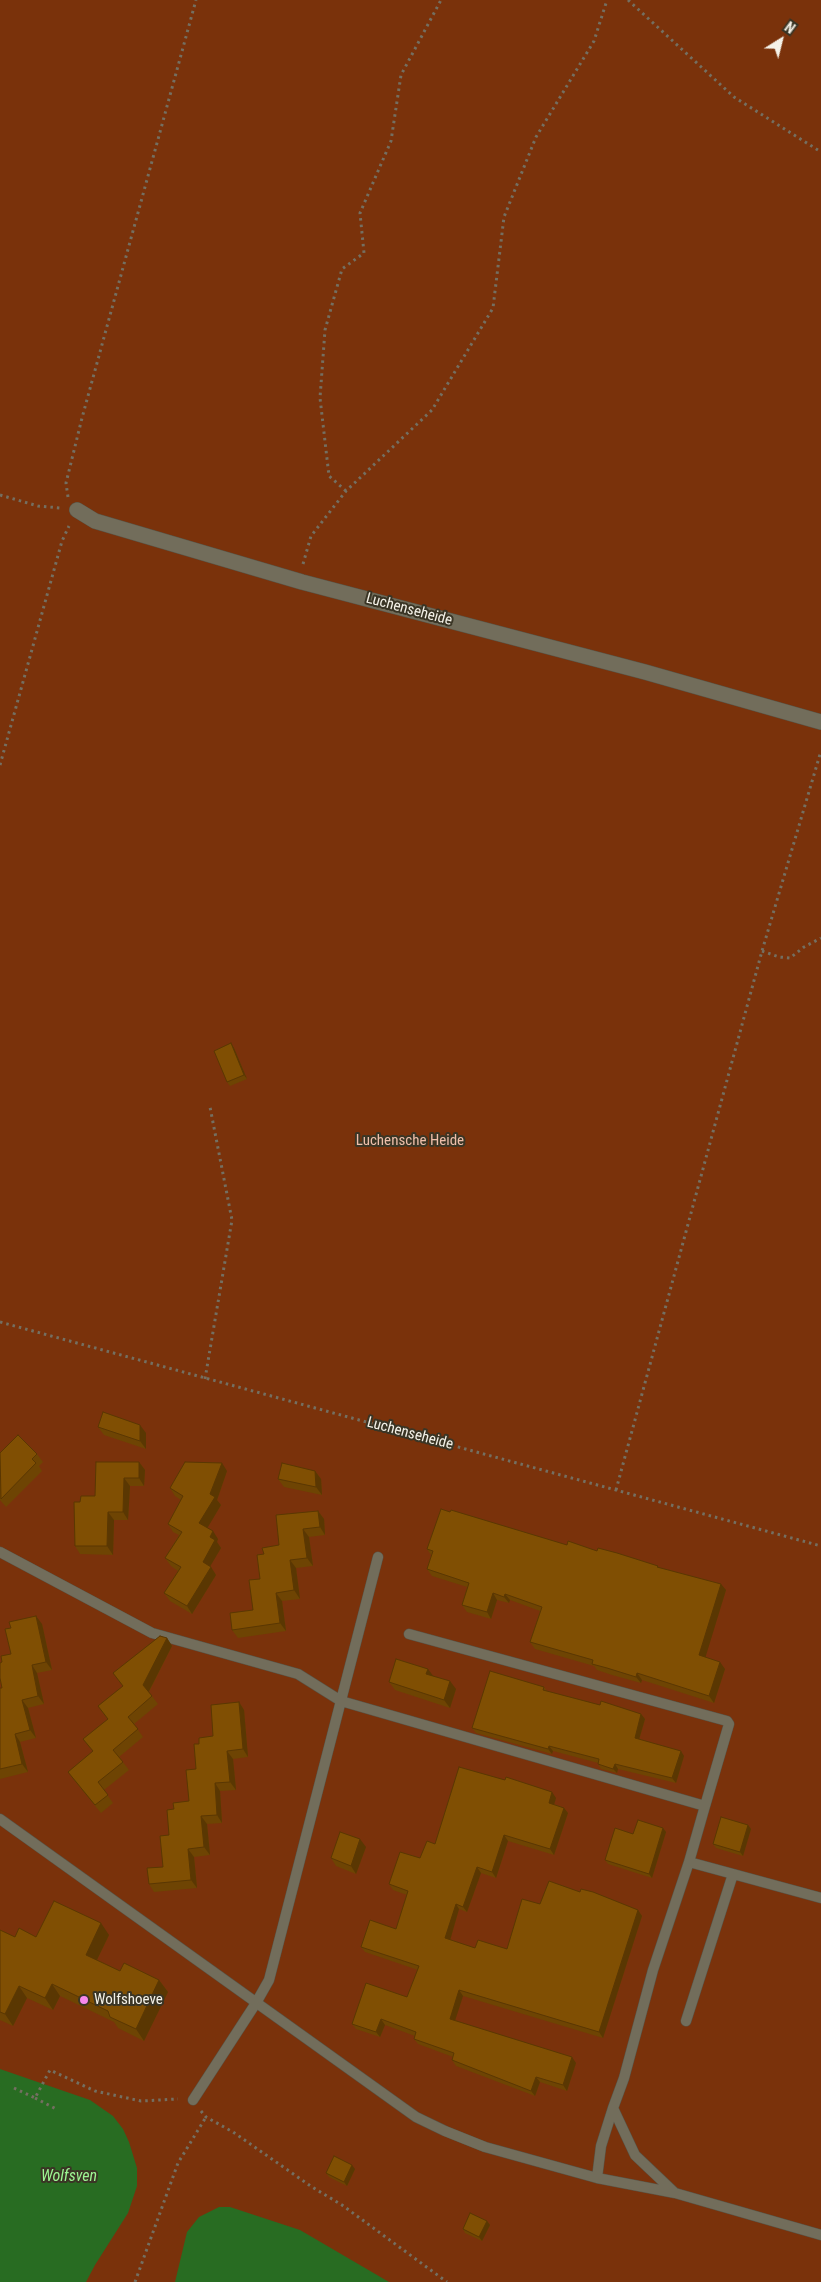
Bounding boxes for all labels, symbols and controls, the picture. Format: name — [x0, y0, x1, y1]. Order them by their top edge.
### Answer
north arrow — [756, 15, 806, 65]
text: N — [782, 19, 798, 37]
street label: Luchenseheide — [364, 590, 454, 630]
park label: Luchensche Heide — [356, 1132, 464, 1150]
street label: Luchenseheide — [365, 1414, 455, 1454]
place label: Wolfshoeve — [94, 1991, 163, 2009]
marker: Wolfshoeve — [78, 1994, 90, 2006]
water label: Wolfsven — [41, 2167, 97, 2187]

